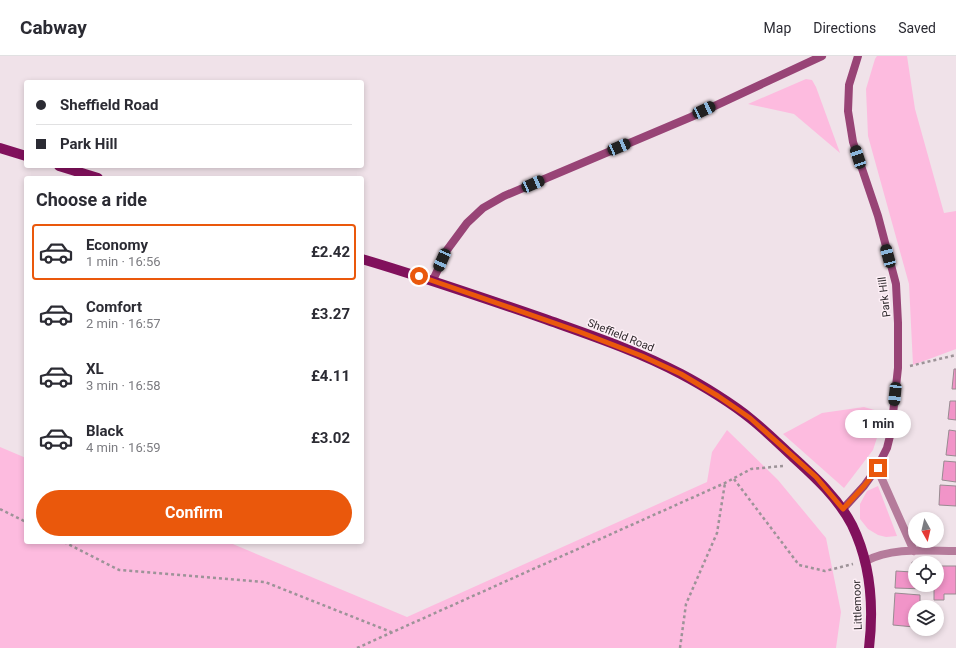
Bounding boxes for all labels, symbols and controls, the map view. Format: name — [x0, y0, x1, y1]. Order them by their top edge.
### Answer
text: Cabway — [20, 16, 87, 39]
text: Map — [764, 20, 791, 36]
text: Directions — [813, 20, 876, 36]
text: Saved — [898, 20, 936, 36]
text: Sheffield Road — [60, 96, 158, 114]
car — [691, 99, 717, 121]
text: Park Hill — [60, 135, 117, 153]
car — [606, 137, 632, 157]
car — [849, 144, 867, 170]
car — [520, 174, 546, 194]
text: Choose a ride — [36, 189, 147, 210]
icon: car — [38, 234, 74, 270]
text: Economy — [86, 236, 148, 254]
text: £2.42 — [311, 243, 350, 261]
car — [879, 243, 897, 269]
car — [432, 247, 452, 273]
text: 1 min · 16:56 — [86, 254, 161, 269]
route start — [410, 267, 428, 285]
street label: Park Hill — [876, 276, 893, 318]
icon: car — [38, 296, 74, 332]
text: Comfort — [86, 298, 142, 316]
text: £3.27 — [311, 305, 350, 323]
text: 2 min · 16:57 — [86, 316, 161, 331]
street label: Sheffield Road — [586, 316, 656, 355]
icon: car — [38, 358, 74, 394]
text: XL — [86, 360, 104, 378]
text: £4.11 — [311, 367, 350, 385]
text: 3 min · 16:58 — [86, 378, 161, 393]
car — [888, 381, 902, 407]
callout: 1 min — [845, 410, 911, 438]
text: 1 min — [862, 416, 894, 431]
icon: car — [38, 420, 74, 456]
text: Black — [86, 422, 123, 440]
text: £3.02 — [311, 429, 350, 447]
text: 4 min · 16:59 — [86, 440, 161, 455]
route end — [869, 459, 887, 477]
button: Confirm — [36, 490, 352, 536]
north arrow — [908, 512, 944, 548]
map controls — [908, 512, 944, 636]
button: locate — [908, 556, 944, 592]
street label: Littlemoor — [850, 579, 865, 630]
button: layers — [908, 600, 944, 636]

